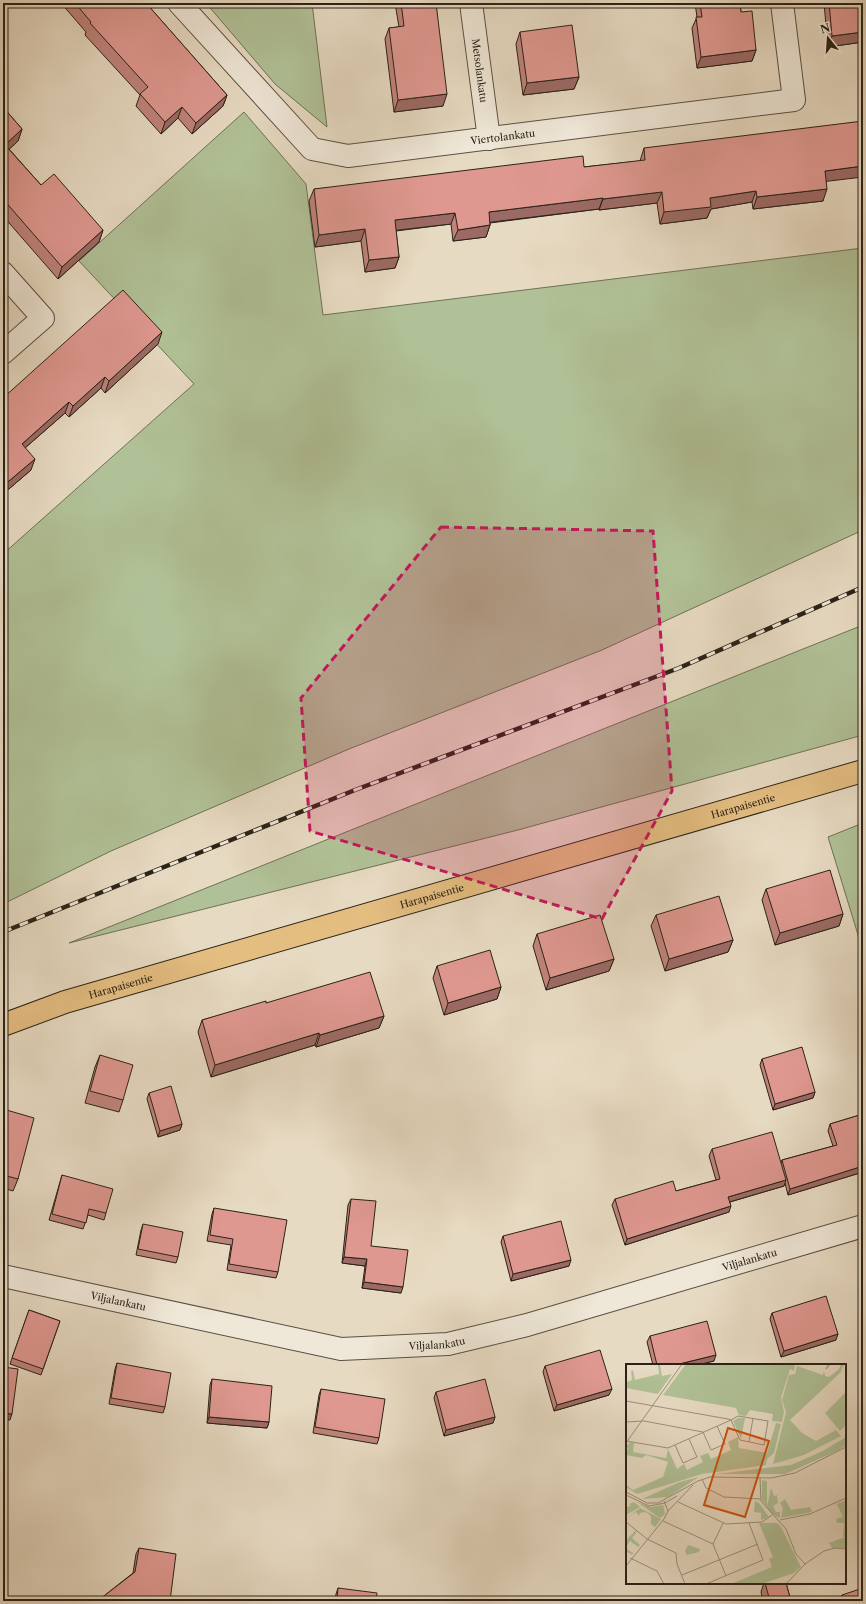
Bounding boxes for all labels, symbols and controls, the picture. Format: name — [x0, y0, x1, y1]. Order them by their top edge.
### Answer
north arrow — [808, 18, 848, 58]
text: N — [818, 20, 832, 37]
street label: Metsolankatu — [469, 38, 490, 103]
street label: Viertolankatu — [469, 127, 536, 148]
street label: Harapaisentie — [710, 791, 777, 822]
street label: Harapaisentie — [398, 881, 466, 912]
street label: Harapaisentie — [87, 971, 155, 1002]
street label: Viljalankatu — [720, 1246, 778, 1274]
street label: Viljalankatu — [88, 1289, 147, 1314]
street label: Viljalankatu — [408, 1334, 466, 1353]
inset map — [626, 1364, 846, 1584]

